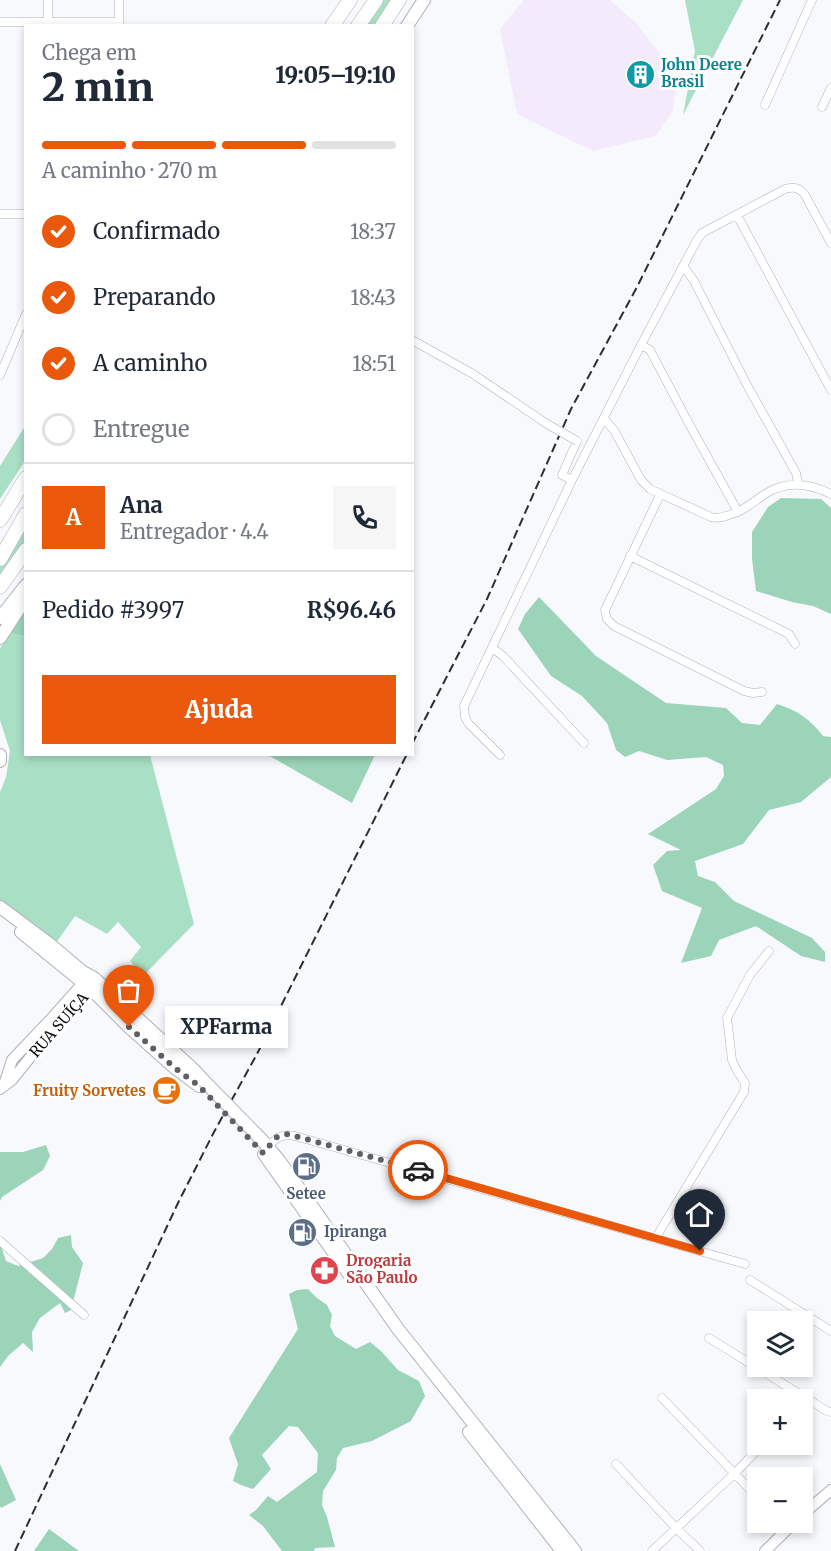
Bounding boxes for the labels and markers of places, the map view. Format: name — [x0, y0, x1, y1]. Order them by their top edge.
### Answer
place label: John Deere Brasil — [660, 55, 742, 91]
building icon: John Deere Brasil — [624, 58, 656, 90]
pin — [103, 965, 154, 1027]
callout: XPFarma — [165, 1006, 288, 1048]
cafe icon: Fruity Sorvetes — [151, 1075, 183, 1107]
place label: Fruity Sorvetes — [33, 1081, 146, 1100]
fuel station icon: Setee — [290, 1151, 322, 1183]
place label: Setee — [286, 1184, 326, 1203]
pin — [674, 1189, 725, 1251]
fuel station icon: Ipiranga — [287, 1216, 319, 1248]
place label: Ipiranga — [324, 1222, 388, 1241]
place label: Drogaria São Paulo — [346, 1251, 417, 1287]
pharmacy icon: Drogaria São Paulo — [309, 1254, 341, 1286]

